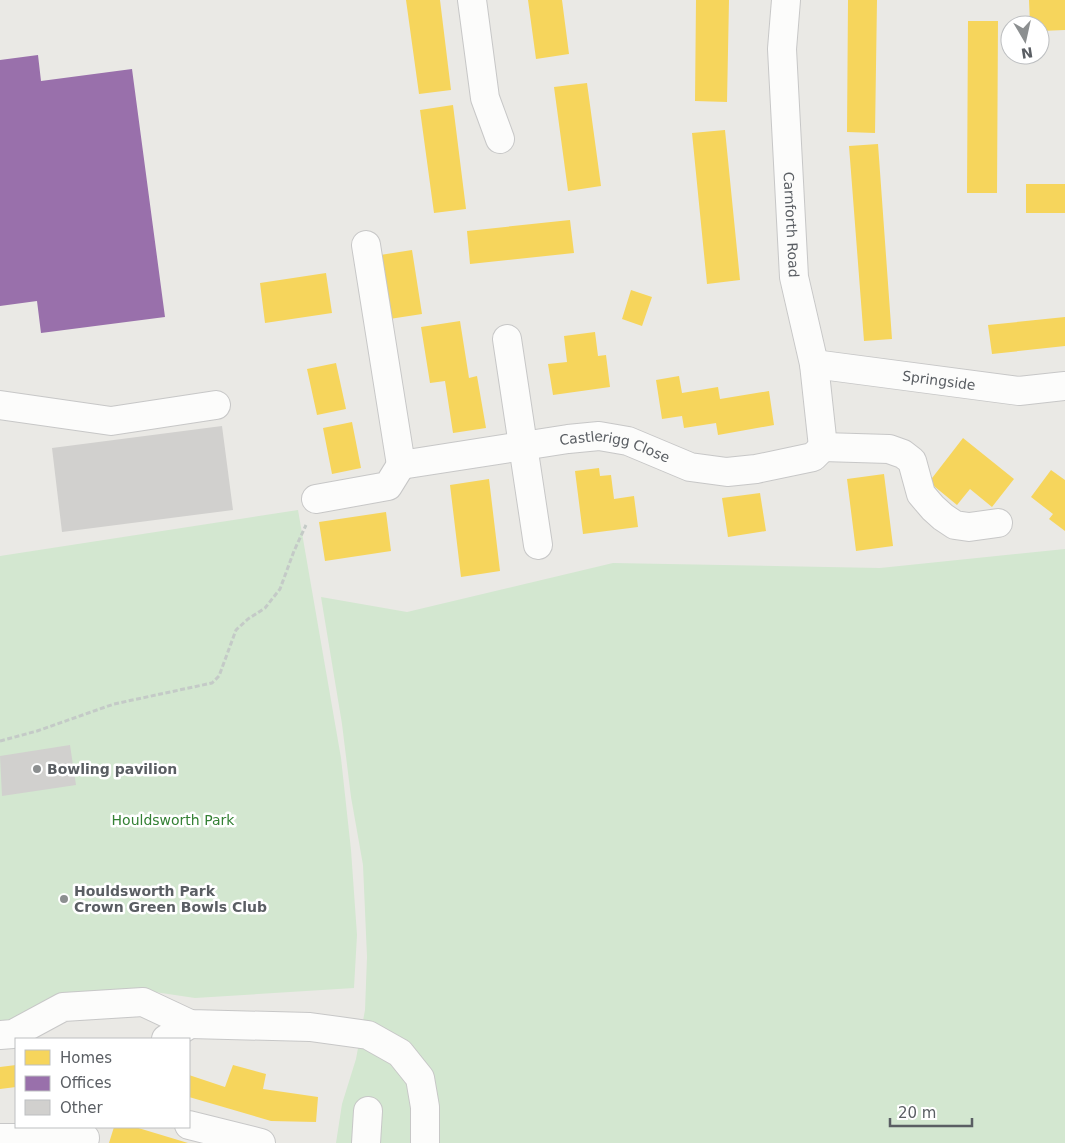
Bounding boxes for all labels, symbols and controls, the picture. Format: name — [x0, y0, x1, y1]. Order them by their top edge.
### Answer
north arrow — [1000, 15, 1050, 65]
text: N — [1020, 44, 1034, 62]
street label: Carnforth Road — [780, 171, 802, 278]
street label: Springside — [901, 368, 977, 393]
street label: Castlerigg Close — [558, 428, 672, 466]
place label: Bowling pavilion — [47, 761, 177, 777]
marker: Bowling pavilion — [31, 763, 43, 775]
park label: Houldsworth Park — [112, 812, 235, 828]
place label: Houldsworth Park Crown Green Bowls Club — [74, 883, 267, 915]
marker: Houldsworth Park Crown Green Bowls Club — [58, 893, 70, 905]
legend — [15, 1038, 190, 1128]
text: Homes — [60, 1049, 112, 1067]
text: Offices — [60, 1074, 112, 1092]
scale bar — [890, 1096, 972, 1128]
text: Other — [60, 1099, 103, 1117]
text: 20 m — [898, 1104, 936, 1122]

